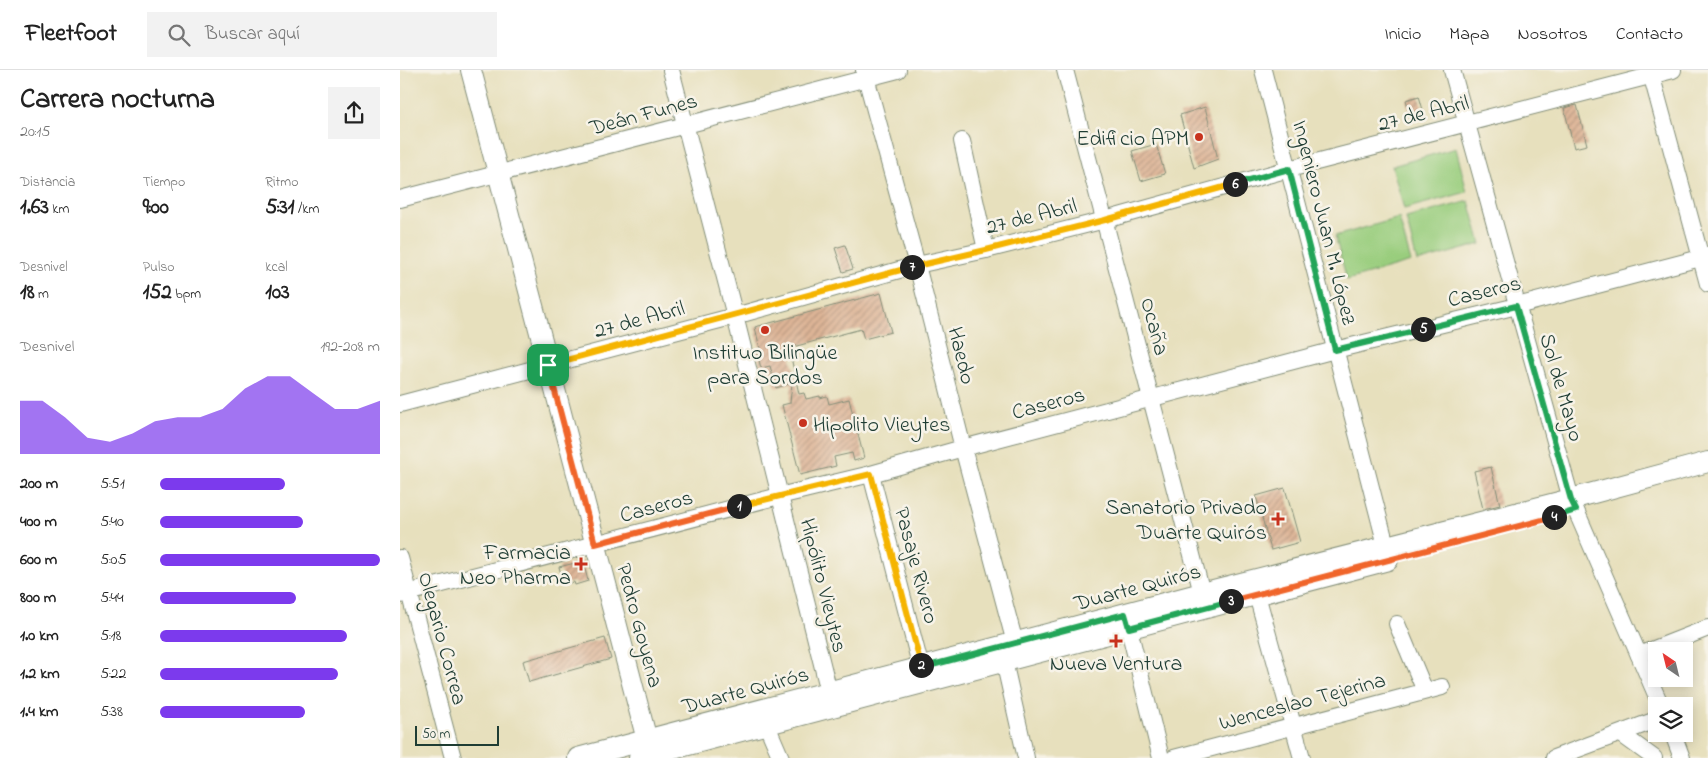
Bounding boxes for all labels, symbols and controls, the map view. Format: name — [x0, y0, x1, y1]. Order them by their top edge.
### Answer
search box — [147, 12, 497, 57]
text: Fleetfoot — [25, 17, 117, 52]
icon: search — [165, 21, 193, 49]
text: Buscar aquí — [205, 21, 300, 48]
text: Inicio — [1384, 22, 1421, 48]
text: Mapa — [1449, 22, 1490, 48]
text: Nosotros — [1518, 22, 1588, 48]
text: Contacto — [1616, 22, 1683, 48]
text: Carrera nocturna — [20, 80, 215, 121]
street label: Deán Funes — [585, 86, 701, 146]
button: share — [328, 87, 380, 139]
street label: 27 de Abril — [1375, 88, 1473, 142]
street label: Ingeniero Juan M. López — [1281, 117, 1364, 329]
text: 20:15 — [20, 120, 50, 144]
place label: Edificio APM — [1076, 124, 1189, 156]
marker: Edificio APM — [1193, 131, 1205, 143]
text: Distancia — [20, 172, 75, 193]
text: Tiempo — [143, 172, 185, 193]
text: Ritmo — [265, 172, 298, 193]
pin: 6 — [1222, 172, 1248, 196]
text: 6 — [1232, 174, 1239, 195]
street label: 27 de Abril — [983, 191, 1081, 245]
text: 1.63 — [20, 193, 49, 223]
text: 9:00 — [143, 193, 169, 223]
text: 5:31 — [265, 193, 294, 223]
text: km — [49, 199, 69, 220]
text: /km — [294, 199, 319, 220]
pin: 7 — [900, 254, 924, 280]
text: Desnivel — [20, 257, 68, 278]
text: Pulso — [143, 257, 175, 278]
text: kcal — [265, 257, 288, 278]
text: 7 — [910, 257, 915, 278]
street label: Caseros — [1445, 268, 1525, 317]
text: 18 — [20, 278, 35, 308]
text: 152 — [143, 278, 172, 308]
text: 103 — [265, 278, 290, 308]
text: m — [35, 284, 49, 305]
text: bpm — [172, 284, 201, 305]
street label: 27 de Abril — [591, 293, 689, 348]
street label: Ocaña — [1130, 294, 1176, 359]
pin: 5 — [1410, 316, 1436, 342]
text: 5 — [1419, 319, 1428, 340]
marker: Instituo Bilingüe para Sordos — [759, 324, 771, 336]
street label: Haedo — [938, 324, 983, 388]
street label: Sol de Mayo — [1528, 330, 1591, 446]
text: Desnivel — [20, 335, 74, 359]
text: 192–208 m — [320, 335, 380, 359]
place label: Instituo Bilingüe para Sordos — [693, 338, 838, 395]
pin — [527, 344, 569, 386]
icon: arrive — [534, 351, 562, 379]
street label: Caseros — [1009, 380, 1089, 430]
place label: Hipolito Vieytes — [813, 410, 950, 443]
marker: Hipolito Vieytes — [797, 417, 809, 429]
text: 200 m — [20, 472, 58, 496]
text: 5:51 — [100, 472, 125, 496]
street label: Caseros — [617, 483, 697, 533]
place label: Sanatorio Privado Duarte Quirós — [1105, 493, 1267, 550]
pin: 1 — [726, 494, 752, 518]
text: 1 — [737, 496, 742, 517]
street label: Pasaje Rivero — [884, 504, 946, 628]
pin: 4 — [1542, 504, 1566, 530]
text: 4 — [1552, 507, 1557, 528]
text: 400 m — [20, 510, 57, 534]
text: 5:40 — [100, 510, 124, 534]
marker: Sanatorio Privado Duarte Quirós — [1271, 512, 1285, 526]
street label: Hipólito Vieytes — [789, 515, 854, 657]
place label: Farmacia Neo Pharma — [460, 538, 571, 595]
text: 600 m — [20, 548, 57, 572]
text: 5:05 — [100, 548, 127, 572]
street label: Duarte Quirós — [1070, 557, 1205, 621]
marker: Farmacia Neo Pharma — [575, 558, 587, 570]
street label: Pedro Goyena — [605, 560, 670, 692]
street label: Olegario Correa — [407, 569, 474, 709]
text: 800 m — [20, 586, 56, 610]
text: 5:44 — [100, 586, 124, 610]
pin: 3 — [1218, 588, 1244, 614]
text: 3 — [1229, 591, 1234, 612]
text: 1.0 km — [20, 624, 59, 648]
text: 5:18 — [100, 624, 122, 648]
marker: Nueva Ventura — [1110, 635, 1122, 647]
north arrow — [1648, 642, 1692, 688]
map controls — [1648, 642, 1693, 742]
place label: Nueva Ventura — [1050, 649, 1182, 681]
pin: 2 — [908, 652, 934, 678]
text: 2 — [918, 655, 925, 676]
street label: Duarte Quirós — [678, 660, 813, 724]
text: 1.2 km — [20, 662, 60, 686]
text: 5:22 — [100, 662, 126, 686]
street label: Wenceslao Tejerina — [1216, 665, 1390, 741]
button: layers — [1648, 697, 1693, 742]
text: 1.4 km — [20, 700, 58, 724]
text: 5:38 — [100, 700, 123, 724]
scale bar — [415, 723, 499, 746]
text: 50 m — [422, 724, 450, 745]

